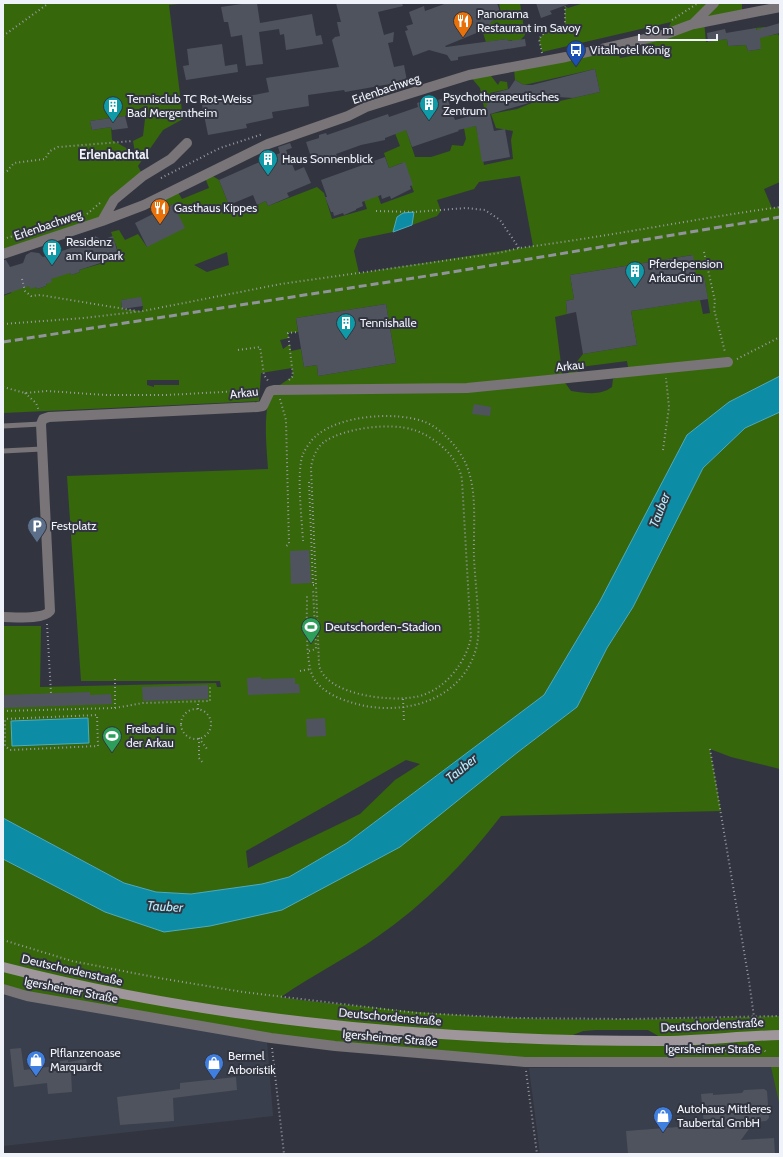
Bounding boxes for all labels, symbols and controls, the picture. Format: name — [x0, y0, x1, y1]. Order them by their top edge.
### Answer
place label: Panorama Restaurant im Savoy — [477, 6, 581, 35]
restaurant icon: Panorama Restaurant im Savoy — [452, 10, 474, 38]
scale bar — [639, 16, 717, 42]
text: 50 m — [645, 22, 673, 37]
bus stop icon: Vitalhotel König — [565, 39, 587, 67]
place label: Vitalhotel König — [590, 42, 671, 57]
street label: Erlenbachweg — [350, 70, 423, 107]
place label: Psychotherapeutisches Zentrum — [443, 89, 559, 118]
place label: Tennisclub TC Rot-Weiss Bad Mergentheim — [127, 91, 252, 120]
building icon: Psychotherapeutisches Zentrum — [418, 93, 440, 121]
building icon: Tennisclub TC Rot-Weiss Bad Mergentheim — [102, 95, 124, 123]
district label: Erlenbachtal — [79, 146, 150, 162]
building icon: Haus Sonnenblick — [257, 148, 279, 176]
place label: Haus Sonnenblick — [282, 151, 373, 166]
restaurant icon: Gasthaus Kippes — [149, 197, 171, 225]
place label: Gasthaus Kippes — [174, 200, 257, 215]
street label: Erlenbachweg — [12, 206, 85, 243]
place label: Residenz am Kurpark — [66, 234, 124, 263]
building icon: Residenz am Kurpark — [41, 238, 63, 266]
place label: Pferdepension ArkauGrün — [649, 256, 723, 285]
building icon: Pferdepension ArkauGrün — [624, 260, 646, 288]
building icon: Tennishalle — [335, 312, 357, 340]
place label: Tennishalle — [360, 315, 417, 330]
street label: Arkau — [555, 357, 585, 374]
street label: Arkau — [229, 383, 259, 402]
water label: Tauber — [645, 489, 673, 530]
parking icon: Festplatz — [26, 515, 48, 543]
place label: Festplatz — [51, 518, 97, 533]
sports icon: Deutschorden-Stadion — [300, 616, 322, 644]
place label: Deutschorden-Stadion — [325, 619, 441, 634]
place label: Freibad in der Arkau — [126, 721, 175, 750]
sports icon: Freibad in der Arkau — [101, 725, 123, 753]
water label: Tauber — [442, 750, 481, 786]
water label: Tauber — [147, 897, 184, 915]
street label: Deutschordenstraße — [20, 951, 124, 988]
street label: Igersheimer Straße — [23, 973, 119, 1006]
street label: Deutschordenstraße — [338, 1005, 442, 1028]
street label: Deutschordenstraße — [660, 1014, 764, 1035]
street label: Igersheimer Straße — [342, 1026, 438, 1049]
street label: Igersheimer Straße — [665, 1041, 761, 1056]
place label: Plflanzenoase Marquardt — [50, 1045, 121, 1074]
place label: Bermel Arboristik — [228, 1048, 276, 1077]
shop icon: Plflanzenoase Marquardt — [25, 1049, 47, 1077]
shop icon: Bermel Arboristik — [203, 1052, 225, 1080]
place label: Autohaus Mittleres Taubertal GmbH — [677, 1101, 771, 1130]
shop icon: Autohaus Mittleres Taubertal GmbH — [652, 1105, 674, 1133]

